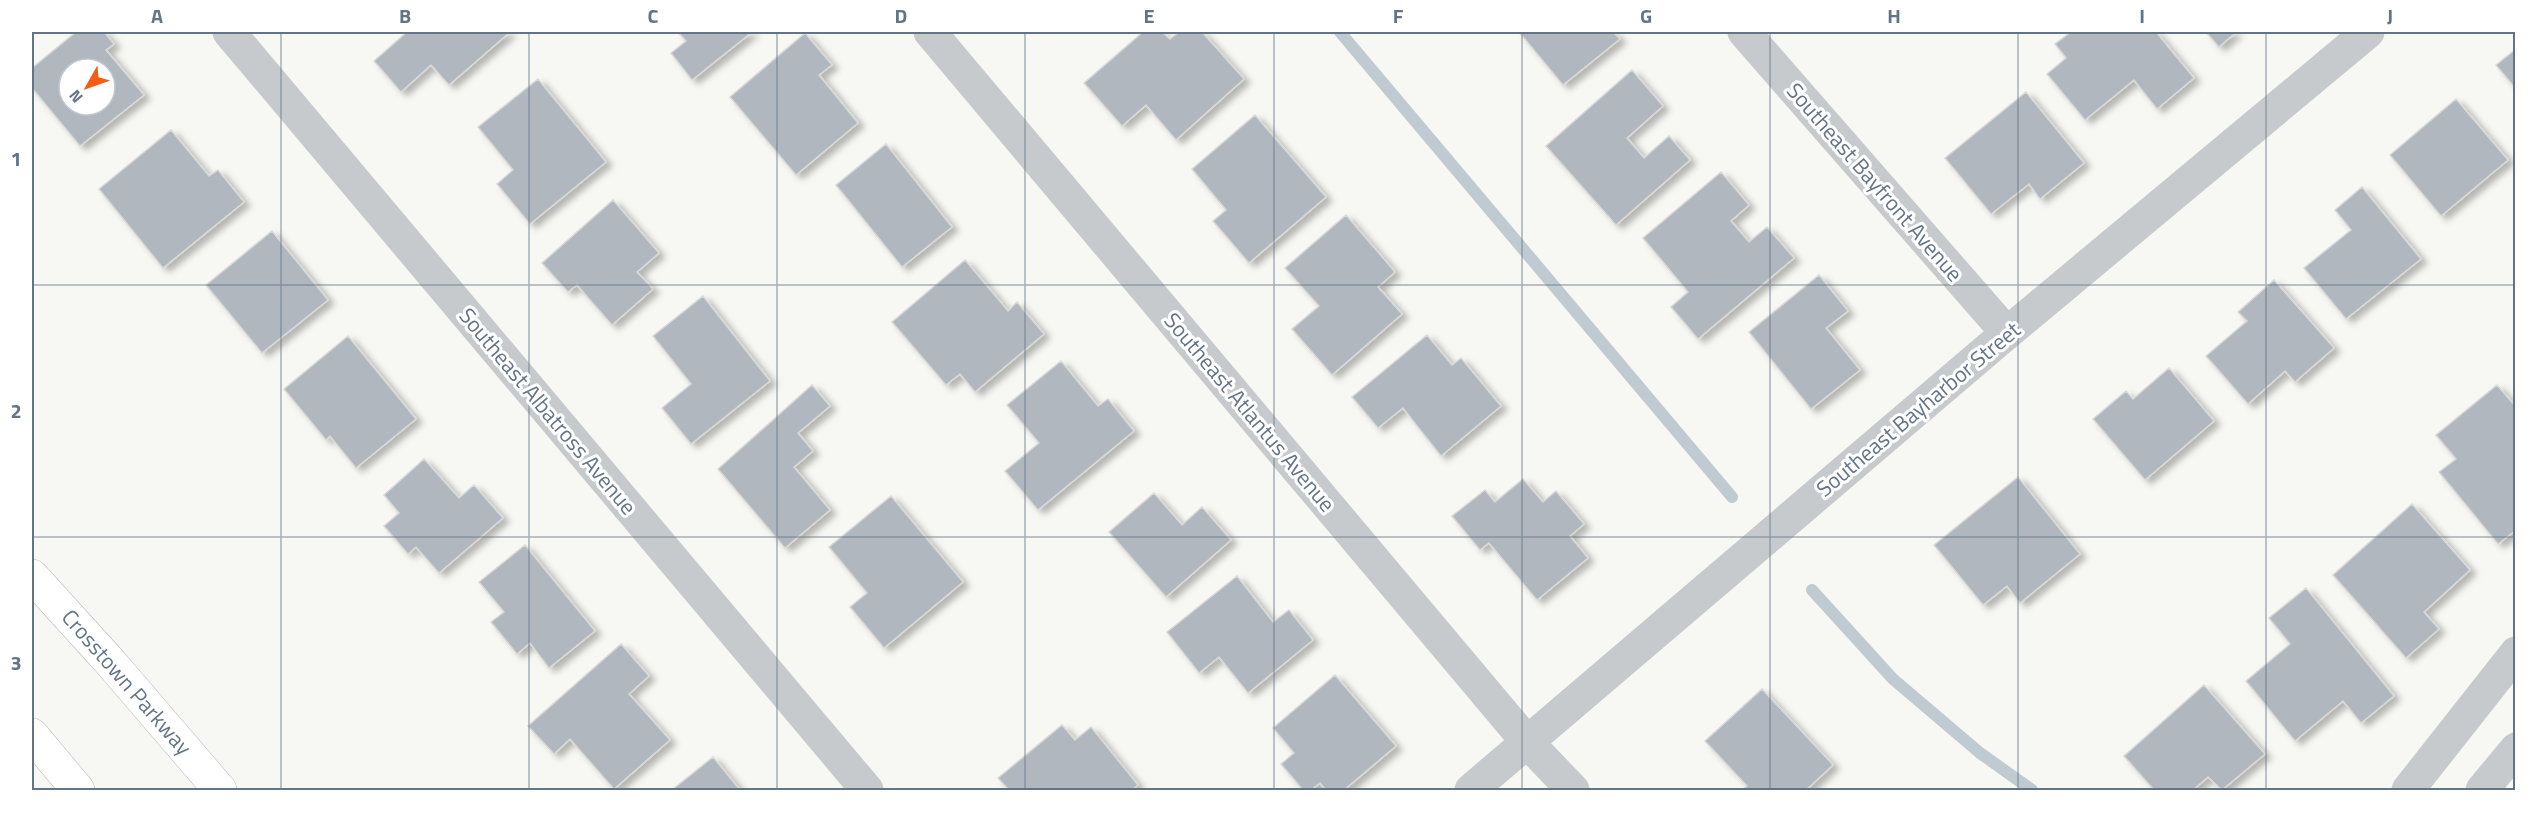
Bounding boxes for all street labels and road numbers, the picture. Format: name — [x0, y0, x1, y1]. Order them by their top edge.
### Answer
street label: Southeast Bayfront Avenue — [1779, 75, 1971, 289]
street label: Southeast Albatross Avenue — [451, 300, 645, 522]
street label: Southeast Atlantus Avenue — [1156, 305, 1344, 519]
street label: Southeast Bayharbor Street — [1808, 313, 2028, 505]
street label: Crosstown Parkway — [54, 601, 201, 763]

